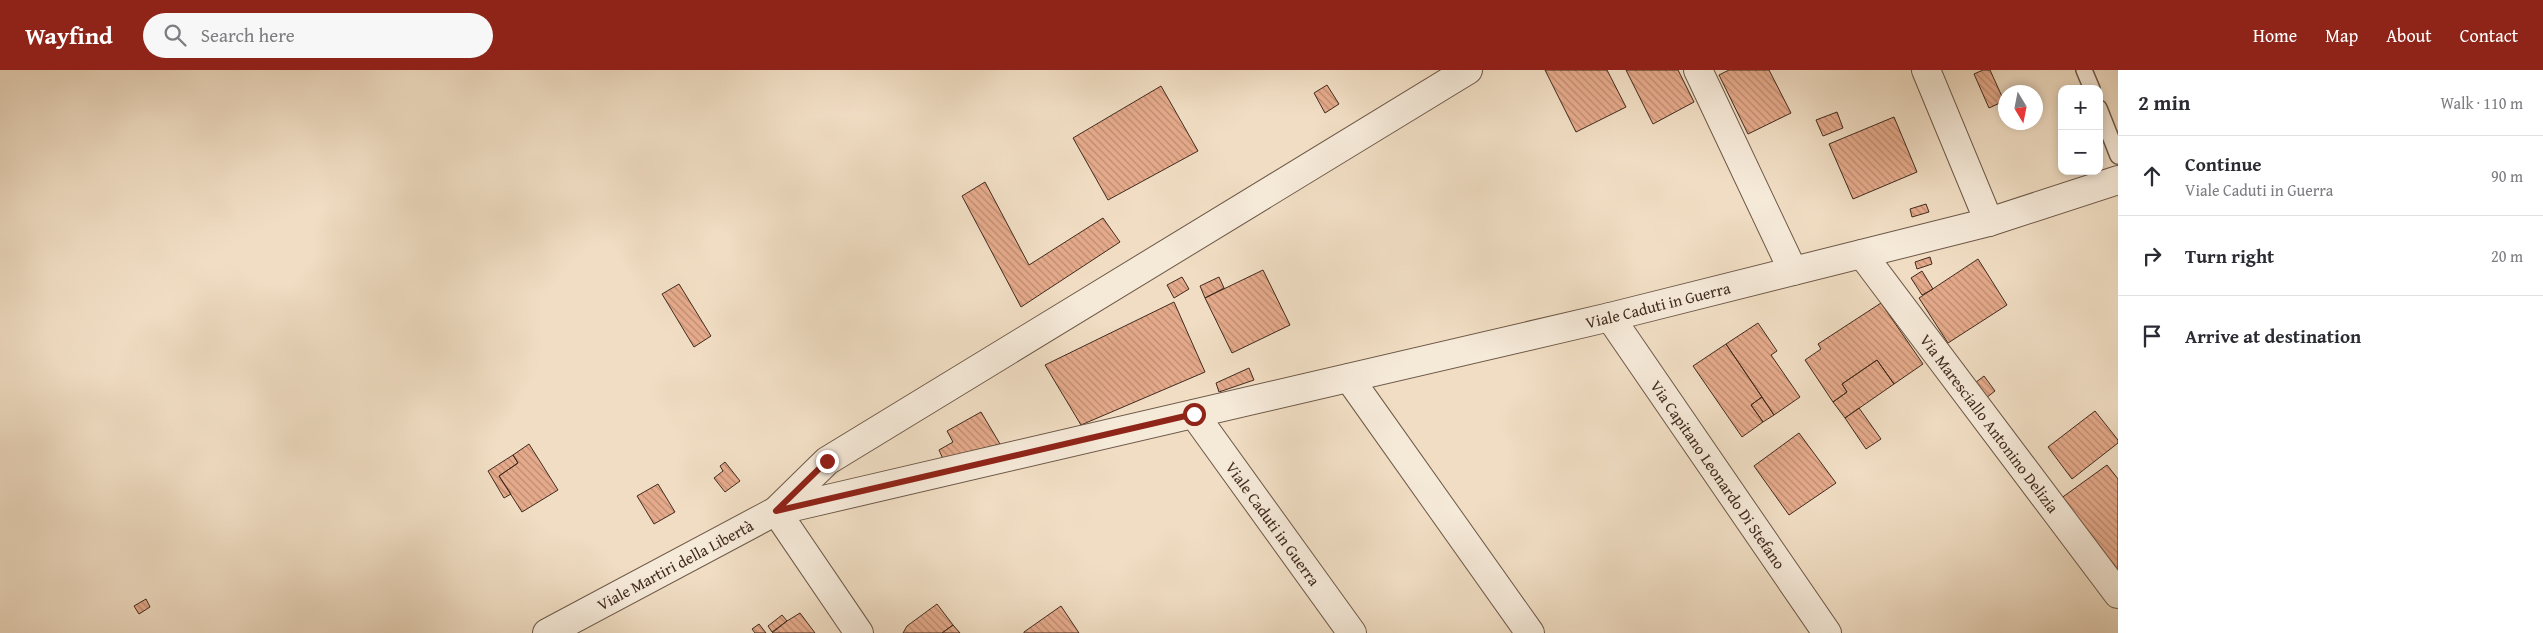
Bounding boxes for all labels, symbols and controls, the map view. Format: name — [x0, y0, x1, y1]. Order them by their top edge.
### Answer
search box — [143, 13, 493, 58]
text: Wayfind — [25, 18, 113, 53]
icon: search — [161, 21, 189, 49]
text: Search here — [201, 21, 295, 49]
text: Home — [2253, 22, 2297, 49]
text: Map — [2325, 22, 2358, 49]
text: About — [2386, 22, 2432, 49]
text: Contact — [2460, 22, 2518, 49]
north arrow — [1998, 85, 2043, 130]
map controls — [2058, 85, 2103, 175]
button: + — [2058, 85, 2103, 130]
text: 2 min — [2138, 87, 2190, 118]
text: Walk · 110 m — [2440, 91, 2523, 115]
button: − — [2058, 130, 2103, 175]
text: Continue — [2185, 150, 2262, 178]
icon: ahead — [2138, 162, 2166, 190]
text: 90 m — [2491, 164, 2523, 188]
text: Viale Caduti in Guerra — [2185, 178, 2333, 202]
icon: right — [2138, 242, 2166, 270]
text: Turn right — [2185, 242, 2274, 270]
text: 20 m — [2491, 244, 2523, 268]
street label: Viale Caduti in Guerra — [1583, 275, 1733, 334]
icon: arrive — [2138, 322, 2166, 350]
text: Arrive at destination — [2185, 322, 2361, 350]
street label: Via Maresciallo Antonino Delizia — [1914, 329, 2065, 518]
street label: Via Capitano Leonardo Di Stefano — [1645, 375, 1792, 574]
route start — [1183, 403, 1206, 426]
route end — [816, 450, 839, 473]
street label: Viale Caduti in Guerra — [1220, 456, 1326, 591]
street label: Viale Martiri della Libertà — [592, 513, 758, 616]

